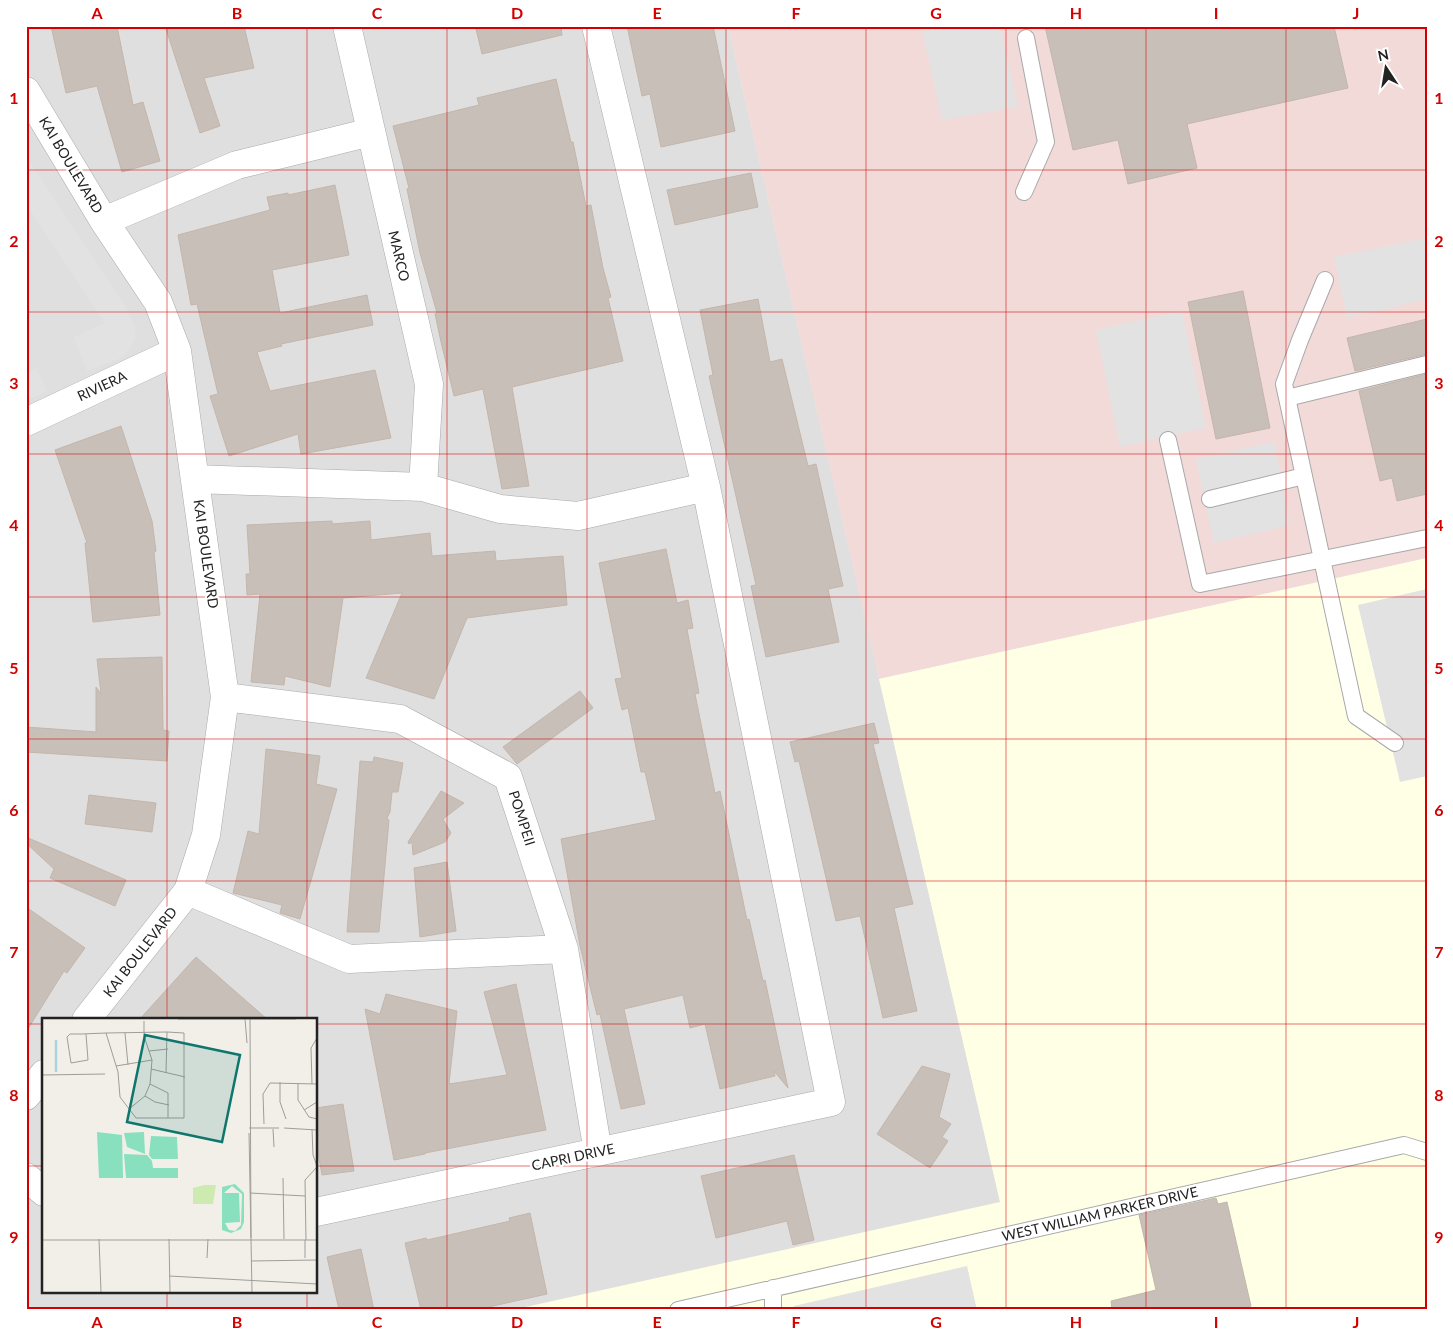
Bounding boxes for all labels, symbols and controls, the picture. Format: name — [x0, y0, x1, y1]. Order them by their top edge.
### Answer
text: A — [90, 3, 103, 22]
text: B — [232, 3, 242, 22]
text: C — [372, 3, 383, 22]
text: D — [511, 3, 523, 22]
text: E — [652, 3, 662, 22]
text: F — [791, 3, 801, 22]
text: G — [930, 3, 942, 22]
text: H — [1070, 3, 1082, 22]
text: I — [1214, 3, 1218, 22]
text: J — [1353, 3, 1359, 22]
north arrow — [1360, 42, 1410, 92]
text: N — [1376, 45, 1390, 64]
text: 1 — [9, 88, 19, 107]
text: 1 — [1434, 88, 1444, 107]
street label: KAI BOULEVARD — [36, 113, 107, 216]
street label: MARCO — [385, 229, 414, 283]
text: 2 — [9, 231, 19, 250]
text: 2 — [1434, 231, 1444, 250]
street label: RIVIERA — [74, 367, 130, 404]
text: 3 — [9, 373, 19, 392]
text: 3 — [1434, 373, 1444, 392]
street label: KAI BOULEVARD — [190, 498, 223, 609]
text: 4 — [9, 515, 19, 534]
text: 4 — [1434, 515, 1444, 534]
text: 5 — [9, 658, 19, 677]
text: 5 — [1434, 658, 1444, 677]
street label: POMPEII — [506, 788, 539, 848]
text: 6 — [9, 800, 19, 819]
text: 6 — [1434, 800, 1444, 819]
street label: KAI BOULEVARD — [99, 903, 180, 1000]
text: 7 — [9, 942, 19, 961]
text: 7 — [1434, 942, 1444, 961]
inset map — [42, 1018, 318, 1294]
text: 8 — [9, 1085, 19, 1104]
text: 8 — [1434, 1085, 1444, 1104]
street label: CAPRI DRIVE — [530, 1139, 616, 1174]
street label: WEST WILLIAM PARKER DRIVE — [1000, 1183, 1200, 1244]
text: 9 — [9, 1227, 19, 1246]
text: 9 — [1434, 1227, 1444, 1246]
text: A — [90, 1312, 103, 1331]
text: B — [232, 1312, 242, 1331]
text: C — [372, 1312, 383, 1331]
text: D — [511, 1312, 523, 1331]
text: E — [652, 1312, 662, 1331]
text: F — [791, 1312, 801, 1331]
text: G — [930, 1312, 942, 1331]
text: H — [1070, 1312, 1082, 1331]
text: I — [1214, 1312, 1218, 1331]
text: J — [1353, 1312, 1359, 1331]

